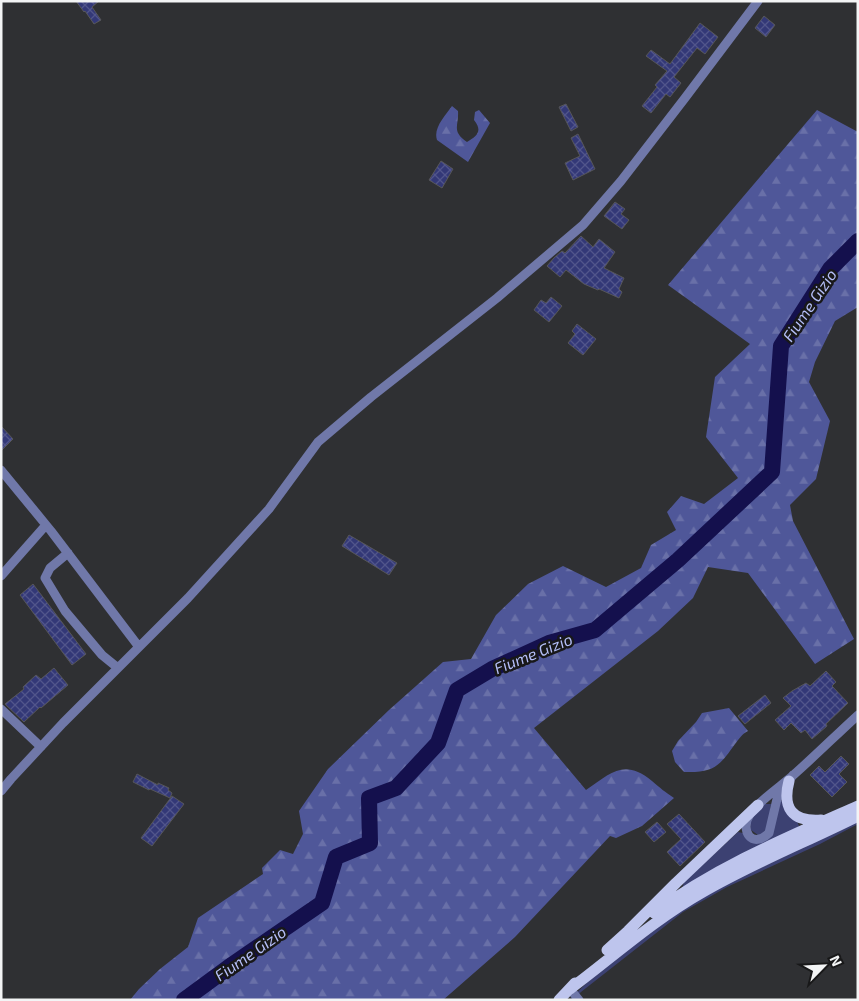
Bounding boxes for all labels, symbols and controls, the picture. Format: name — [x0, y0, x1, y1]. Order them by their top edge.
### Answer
water label: Fiume Gizio — [778, 265, 840, 345]
water label: Fiume Gizio — [491, 629, 575, 677]
water label: Fiume Gizio — [211, 922, 289, 984]
north arrow — [799, 941, 849, 991]
text: N — [827, 952, 846, 969]

